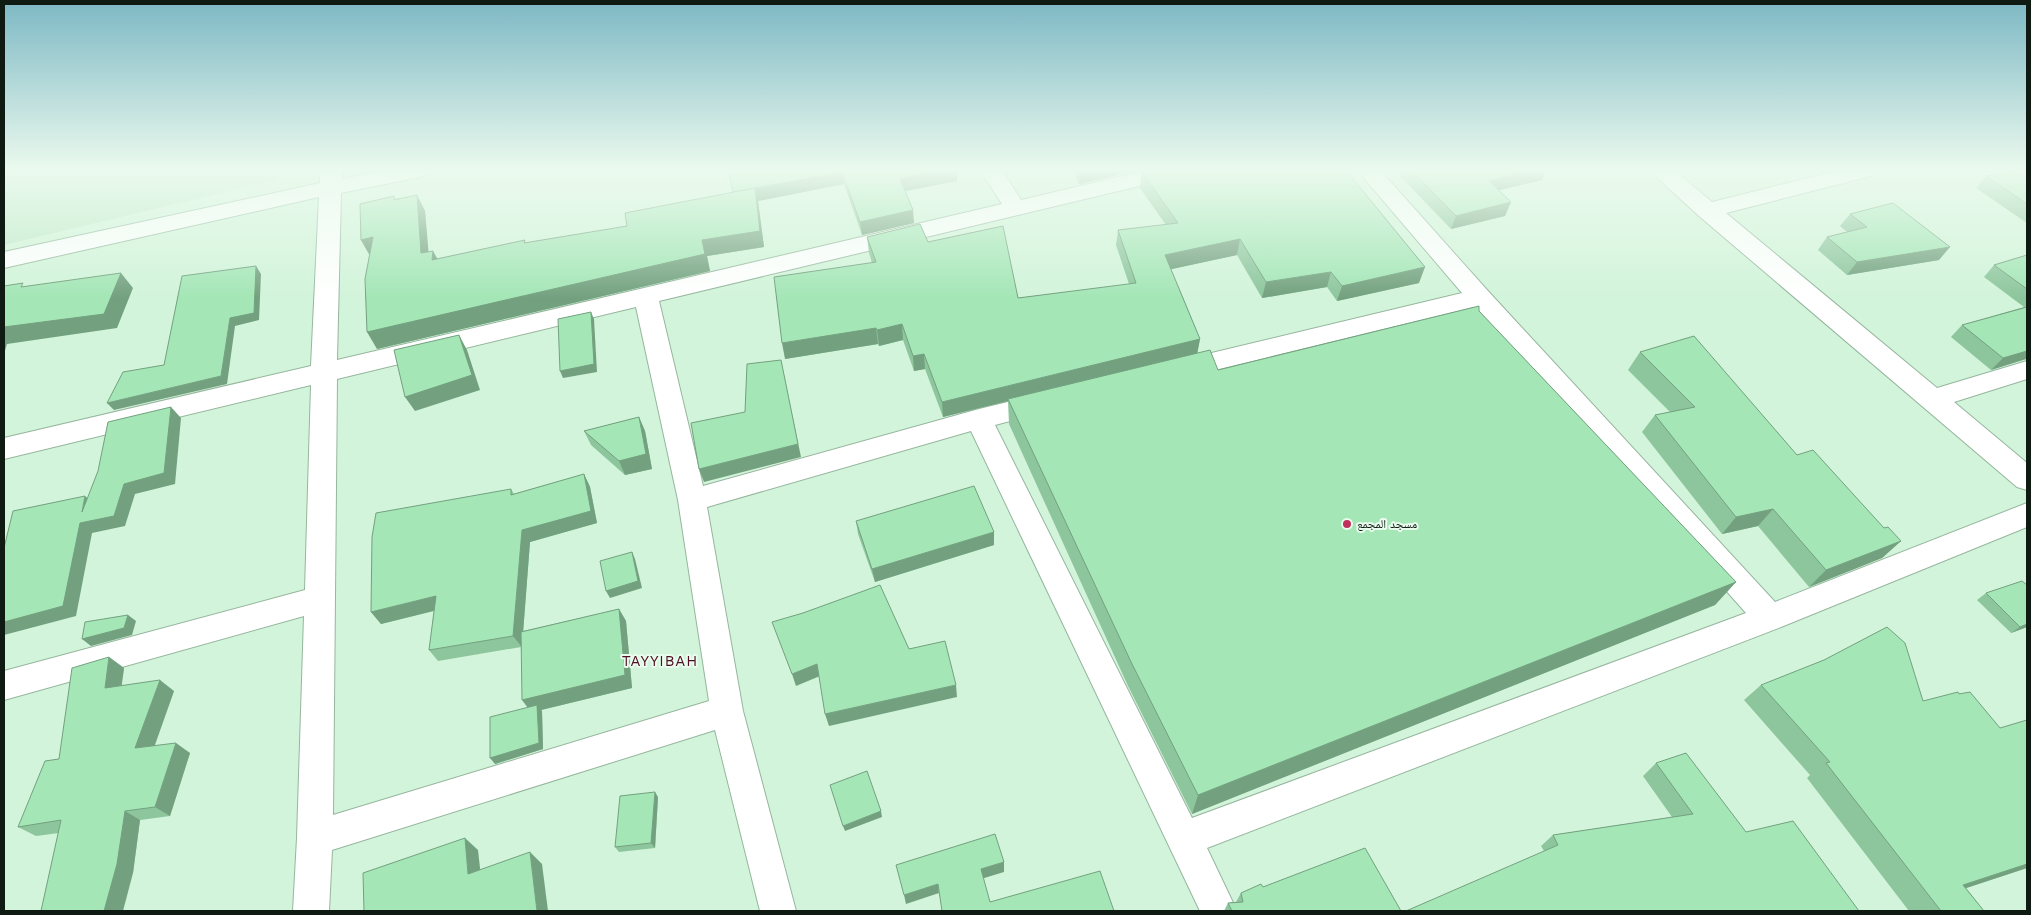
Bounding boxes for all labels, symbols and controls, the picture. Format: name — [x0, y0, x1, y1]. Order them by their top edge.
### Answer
place label: مسجد المجمع — [1357, 517, 1417, 531]
marker: مسجد المجمع — [1341, 518, 1353, 530]
district label: TAYYIBAH — [622, 652, 698, 670]

